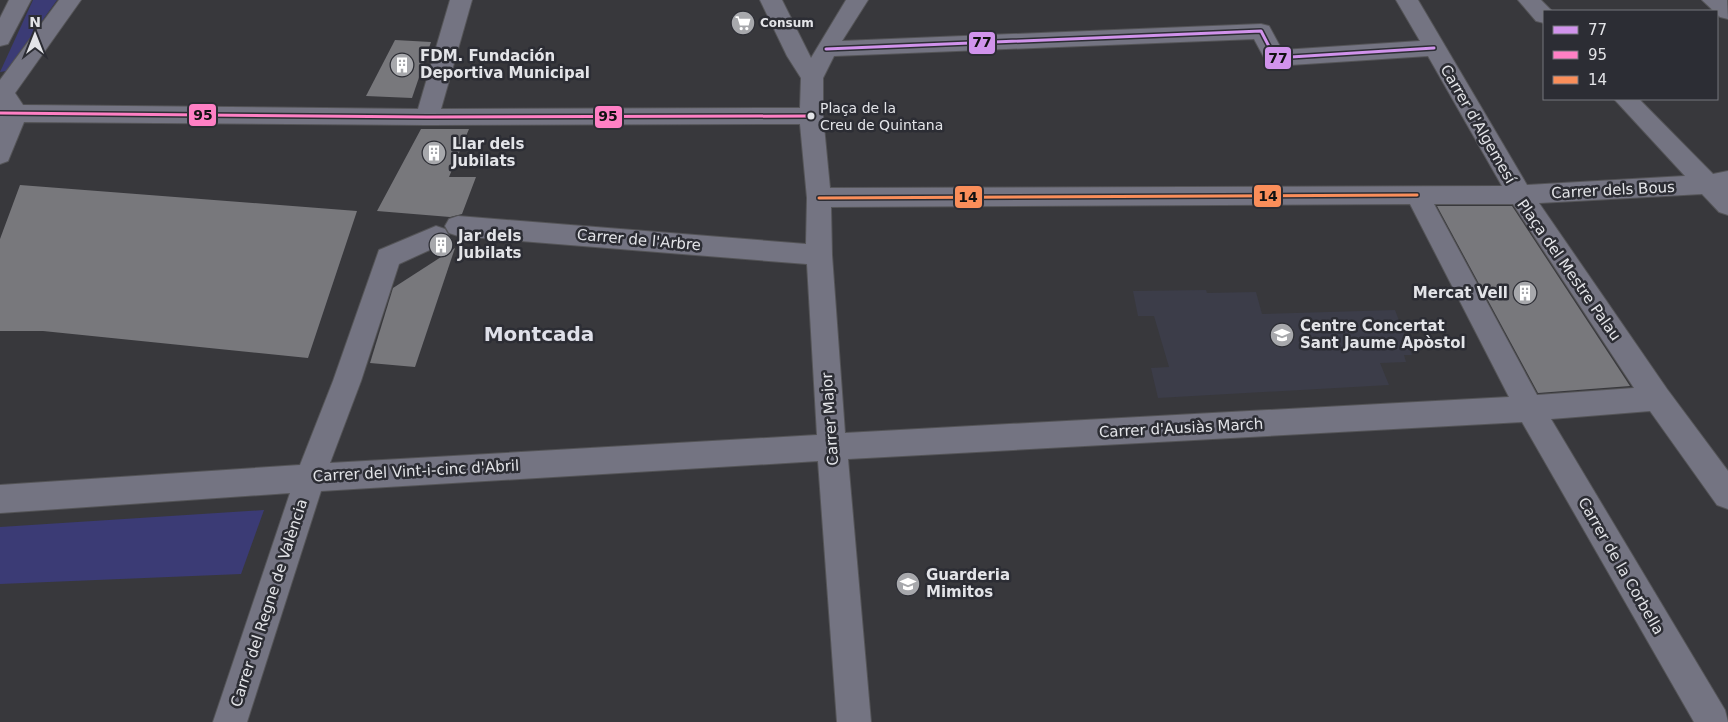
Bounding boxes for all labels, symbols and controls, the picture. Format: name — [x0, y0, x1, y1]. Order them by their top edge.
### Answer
north arrow — [10, 10, 60, 60]
supermarket icon: Consum — [730, 10, 756, 36]
legend — [1543, 10, 1718, 100]
text: N — [29, 14, 41, 30]
place label: Consum — [760, 16, 814, 30]
text: 77 — [1588, 21, 1607, 39]
line badge: 77 — [968, 31, 996, 55]
text: 77 — [972, 34, 992, 50]
line badge: 77 — [1264, 46, 1292, 70]
text: 95 — [1588, 46, 1607, 64]
place label: FDM. Fundación Deportiva Municipal — [420, 47, 590, 82]
text: 77 — [1268, 50, 1288, 66]
building icon: FDM. Fundación Deportiva Municipal — [389, 52, 415, 78]
street label: Carrer d'Algemesí — [1437, 61, 1520, 187]
text: 14 — [1588, 71, 1607, 89]
place label: Plaça de la Creu de Quintana — [820, 100, 943, 133]
line badge: 95 — [188, 103, 217, 127]
line badge: 95 — [594, 105, 623, 129]
text: 95 — [193, 107, 213, 123]
text: 95 — [598, 108, 618, 124]
marker: Plaça de la Creu de Quintana — [806, 111, 816, 121]
place label: Llar dels Jubilats — [451, 135, 524, 170]
building icon: Llar dels Jubilats — [421, 140, 447, 166]
street label: Carrer dels Bous — [1551, 178, 1675, 202]
line badge: 14 — [1253, 184, 1282, 208]
line badge: 14 — [954, 185, 983, 209]
text: 14 — [1258, 188, 1278, 204]
text: 14 — [958, 189, 978, 205]
street label: Plaça del Mestre Palau — [1513, 196, 1625, 344]
street label: Carrer de l'Arbre — [576, 226, 702, 254]
place label: Jar dels Jubilats — [457, 227, 522, 262]
building icon: Jar dels Jubilats — [428, 232, 454, 258]
building icon: Mercat Vell — [1512, 280, 1538, 306]
place label: Mercat Vell — [1413, 284, 1508, 302]
place label: Centre Concertat Sant Jaume Apòstol — [1300, 317, 1466, 352]
district label: Montcada — [484, 322, 594, 346]
school or university icon: Centre Concertat Sant Jaume Apòstol — [1269, 322, 1295, 348]
street label: Carrer Major — [818, 371, 842, 466]
street label: Carrer d'Ausiàs March — [1098, 415, 1264, 441]
street label: Carrer del Vint-i-cinc d'Abril — [312, 457, 520, 485]
street label: Carrer de la Corbella — [1574, 494, 1668, 638]
street label: Carrer del Regne de València — [227, 497, 311, 709]
place label: Guarderia Mimitos — [926, 566, 1010, 601]
school or university icon: Guarderia Mimitos — [895, 571, 921, 597]

